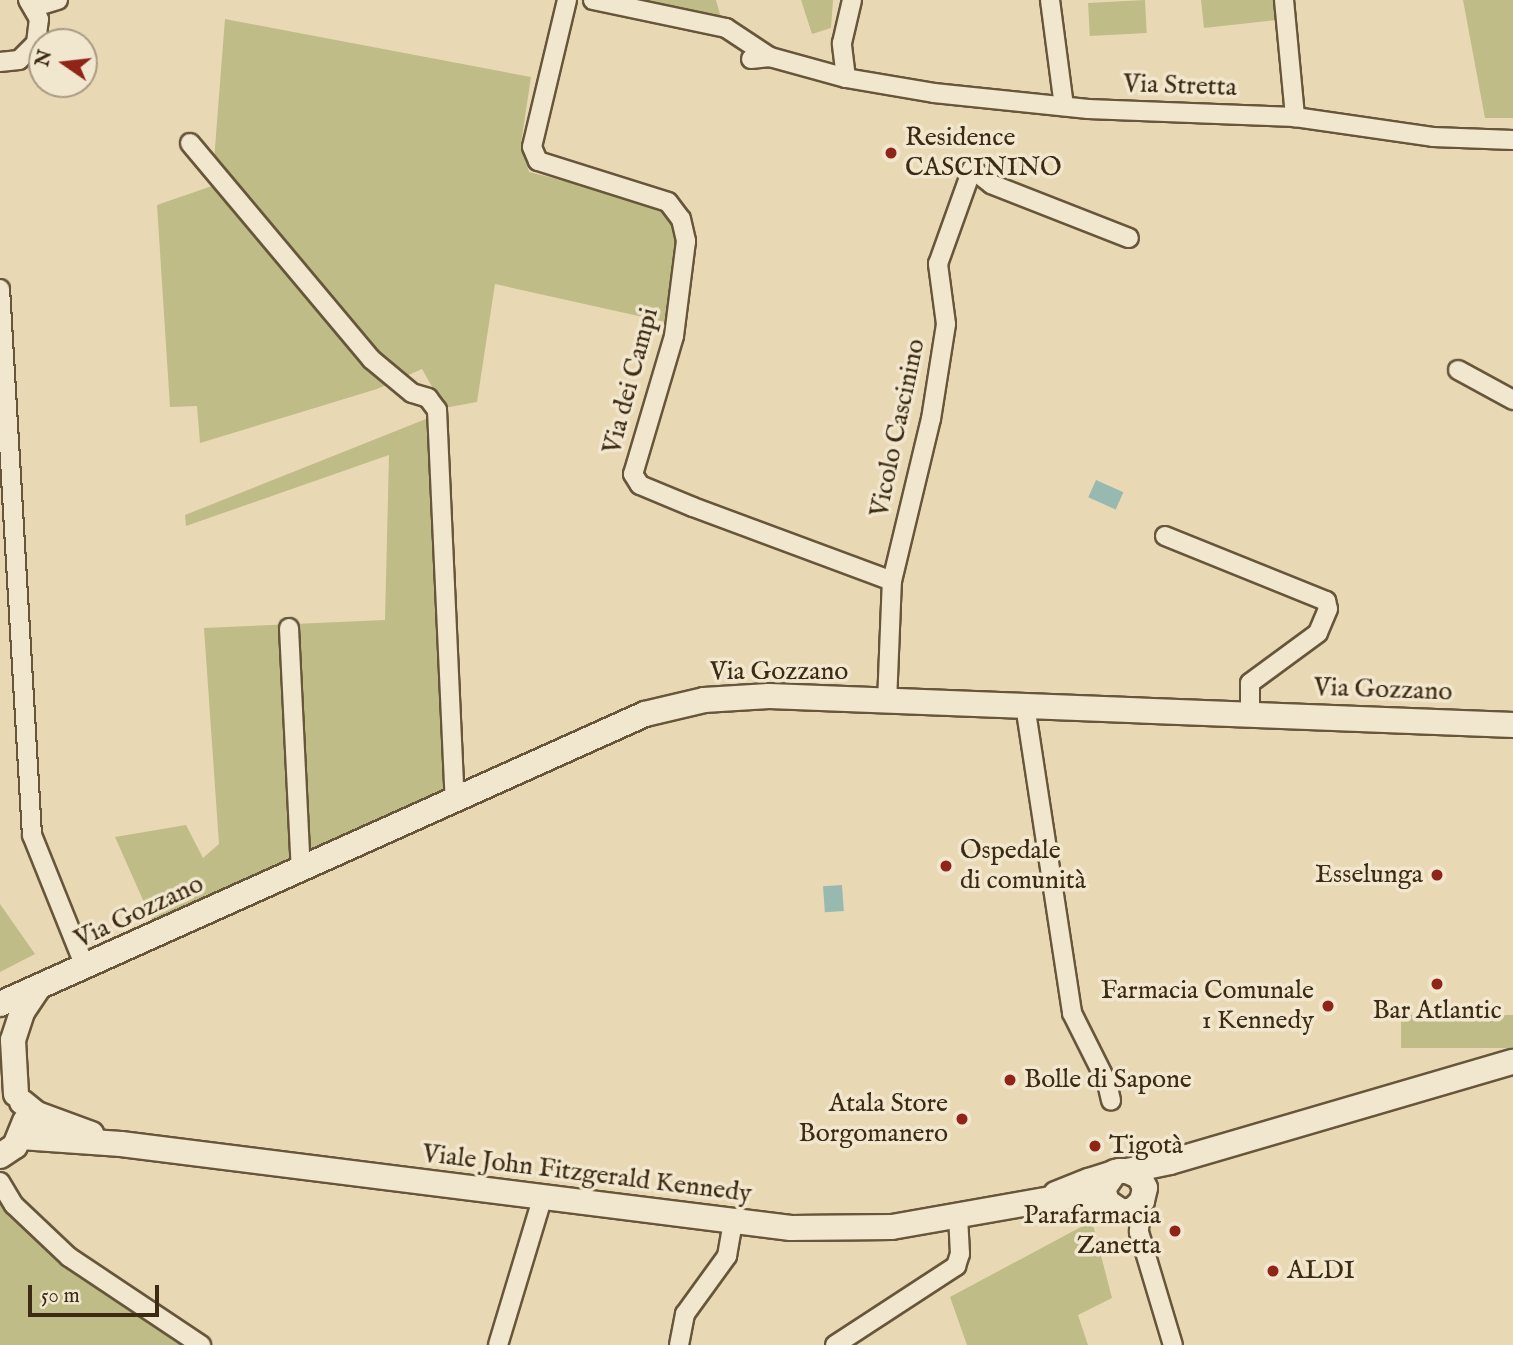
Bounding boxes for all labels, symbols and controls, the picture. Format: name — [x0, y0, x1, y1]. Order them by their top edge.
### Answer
north arrow — [28, 28, 98, 98]
text: N — [31, 48, 58, 69]
street label: Via Stretta — [1123, 68, 1237, 104]
place label: Residence CASCININO — [905, 122, 1062, 184]
marker: Residence CASCININO — [883, 145, 899, 161]
street label: Via dei Campi — [597, 304, 665, 458]
street label: Vicolo Cascinino — [864, 336, 932, 520]
street label: Via Gozzano — [710, 656, 848, 688]
street label: Via Gozzano — [1313, 672, 1453, 708]
place label: Ospedale di comunità — [960, 835, 1086, 896]
marker: Ospedale di comunità — [938, 858, 954, 874]
place label: Esselunga — [1315, 859, 1423, 891]
marker: Esselunga — [1429, 867, 1445, 883]
street label: Via Gozzano — [70, 869, 208, 955]
place label: Farmacia Comunale 1 Kennedy — [1101, 975, 1314, 1036]
marker: Bar Atlantic — [1429, 976, 1445, 992]
place label: Bar Atlantic — [1372, 995, 1502, 1027]
marker: Farmacia Comunale 1 Kennedy — [1320, 998, 1336, 1014]
place label: Bolle di Sapone — [1024, 1064, 1192, 1096]
marker: Bolle di Sapone — [1002, 1072, 1018, 1088]
place label: Atala Store Borgomanero — [799, 1088, 948, 1150]
marker: Atala Store Borgomanero — [954, 1111, 970, 1127]
place label: Tigotà — [1109, 1130, 1183, 1162]
street label: Viale John Fitzgerald Kennedy — [421, 1138, 753, 1210]
marker: Tigotà — [1087, 1138, 1103, 1154]
place label: Parafarmacia Zanetta — [1023, 1200, 1161, 1262]
marker: Parafarmacia Zanetta — [1167, 1223, 1183, 1239]
place label: ALDI — [1287, 1255, 1355, 1287]
marker: ALDI — [1265, 1263, 1281, 1279]
scale bar — [32, 1272, 163, 1316]
text: 50 m — [41, 1283, 80, 1310]

